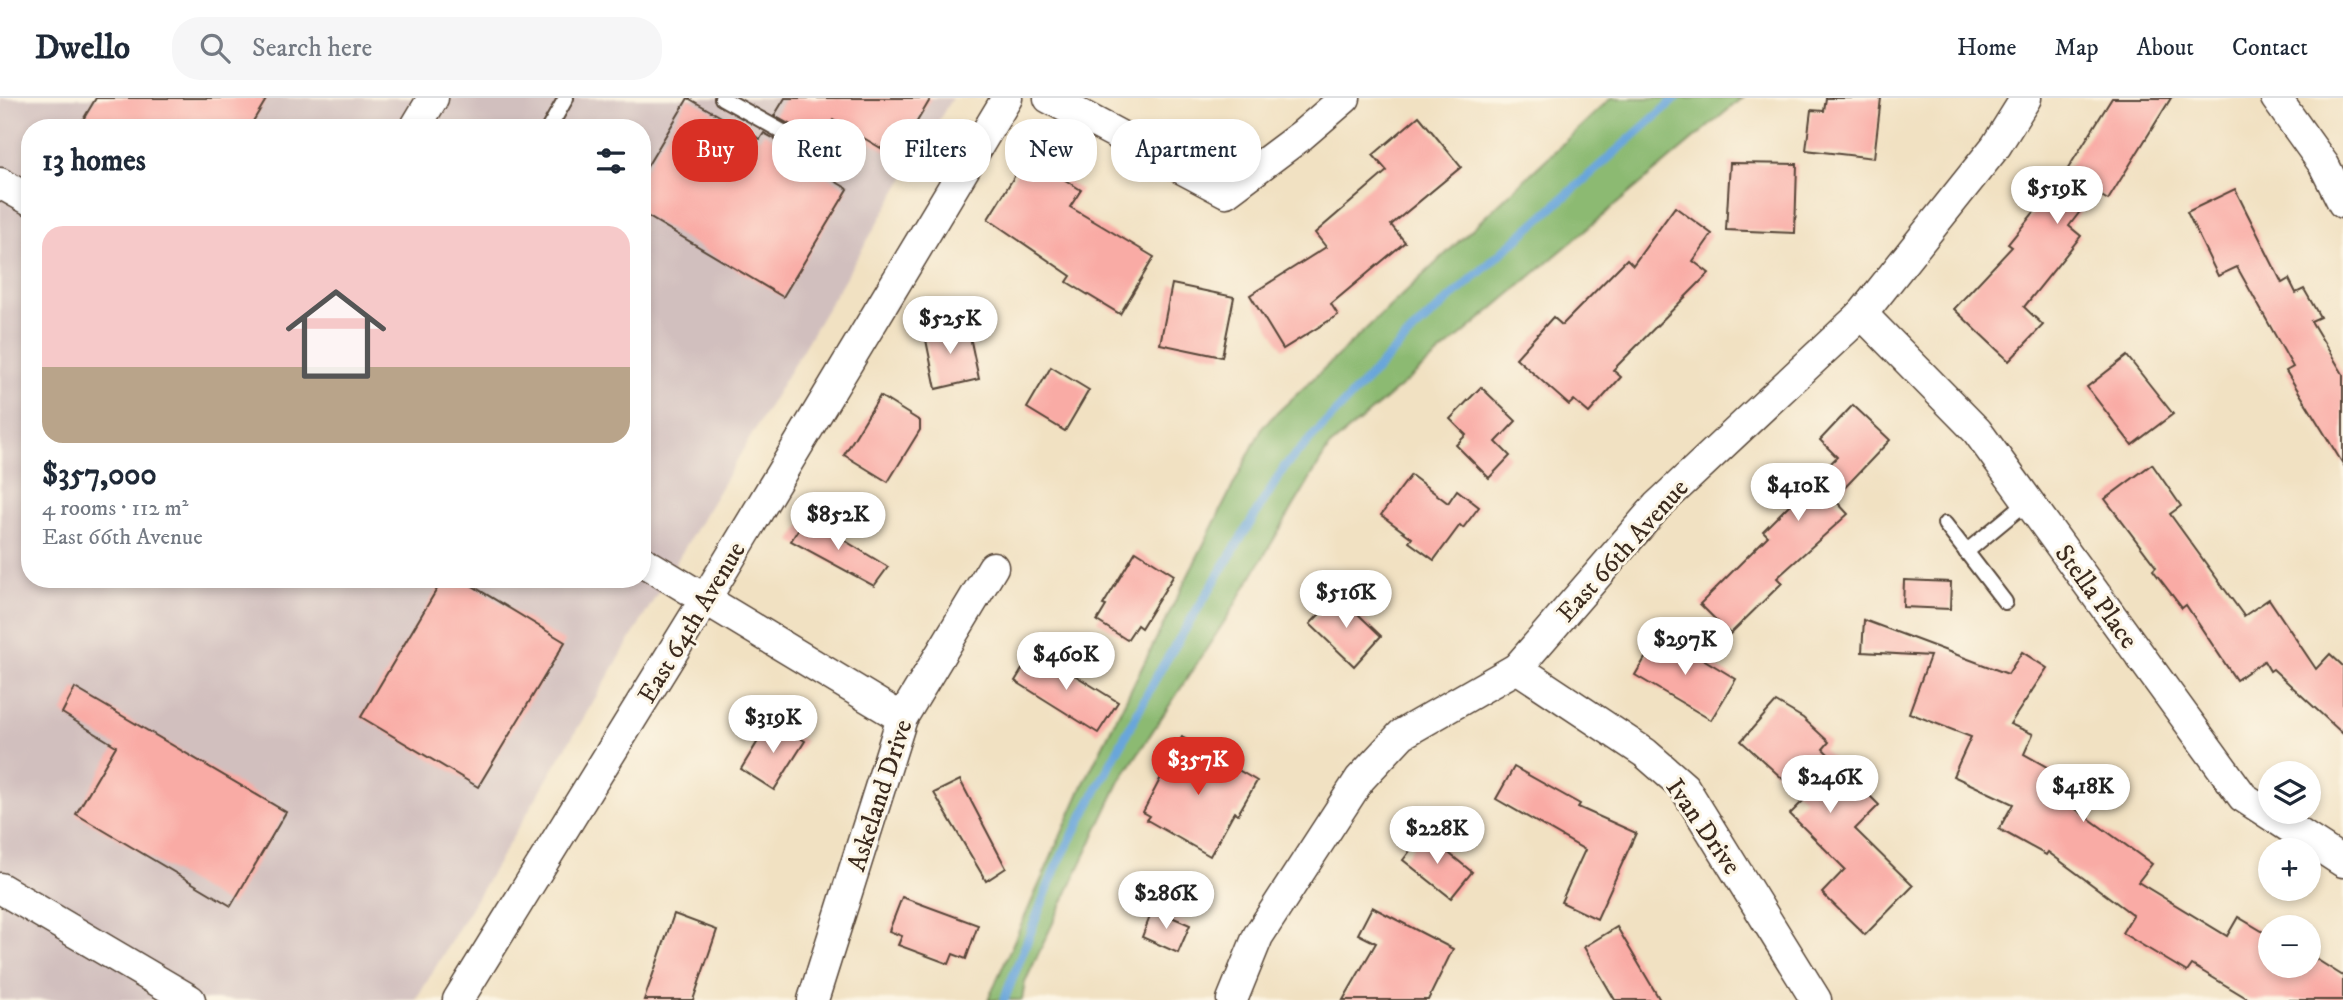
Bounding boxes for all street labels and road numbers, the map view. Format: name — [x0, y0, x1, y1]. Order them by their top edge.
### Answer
street label: East 66th Avenue — [1550, 472, 1696, 630]
street label: East 64th Avenue — [631, 536, 754, 710]
street label: Stella Place — [2047, 538, 2145, 655]
street label: Askeland Drive — [840, 715, 920, 875]
street label: Ivan Drive — [1658, 772, 1748, 881]

